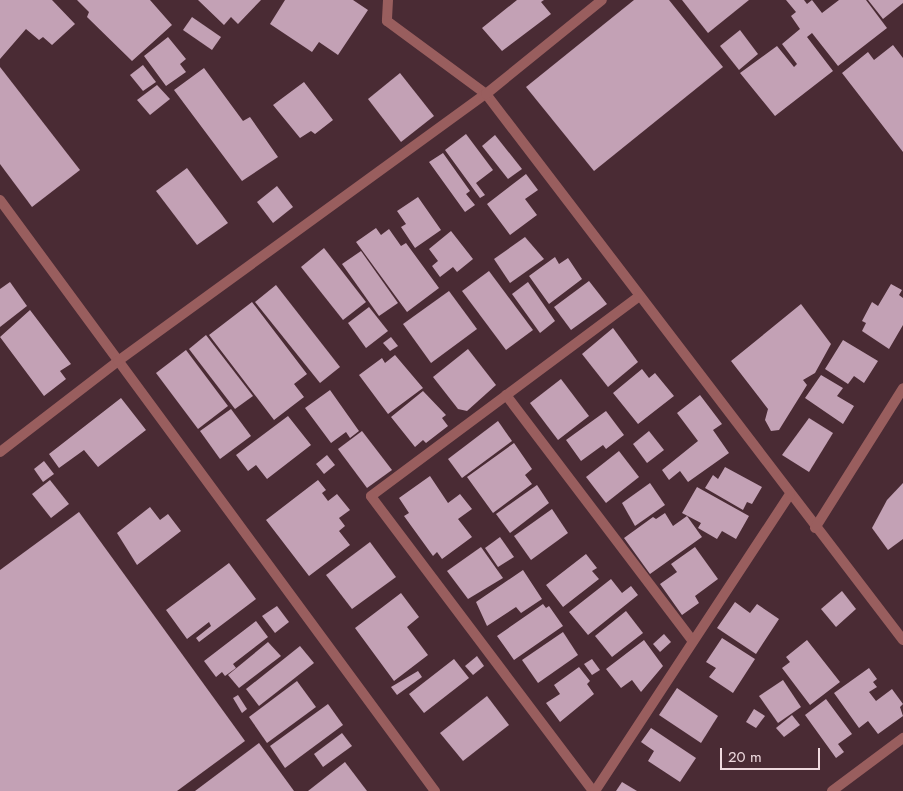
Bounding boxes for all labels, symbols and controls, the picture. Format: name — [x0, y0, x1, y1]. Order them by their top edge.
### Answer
scale bar — [723, 738, 823, 770]
text: 20 m — [728, 746, 762, 768]

